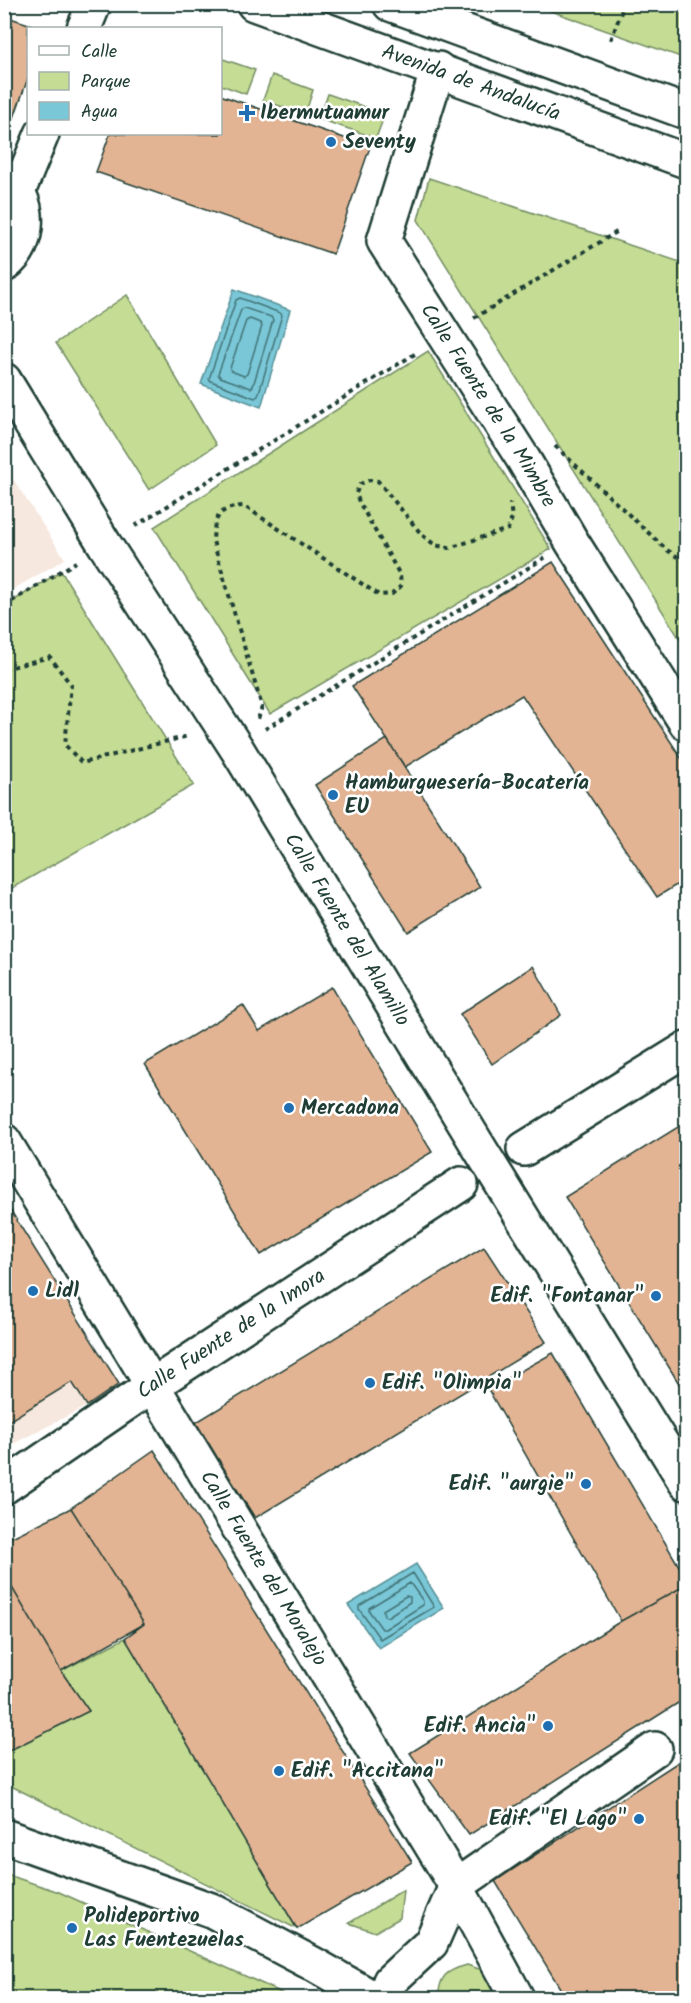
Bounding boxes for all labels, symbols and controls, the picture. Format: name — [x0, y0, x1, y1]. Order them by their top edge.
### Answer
legend — [27, 27, 222, 135]
street label: Avenida de Andalucía — [377, 35, 565, 131]
text: Calle — [81, 38, 117, 67]
text: Parque — [81, 68, 130, 97]
place label: Ibermutuamur — [260, 97, 390, 130]
text: Agua — [81, 98, 118, 127]
marker: Ibermutuamur — [238, 104, 256, 122]
place label: Seventy — [343, 126, 416, 159]
marker: Seventy — [324, 135, 338, 149]
street label: Calle Fuente de la Mimbre — [411, 297, 565, 514]
place label: Hamburguesería-Bocatería EU — [345, 767, 589, 824]
marker: Hamburguesería-Bocatería EU — [326, 788, 340, 802]
street label: Calle Fuente del Alamillo — [275, 827, 418, 1033]
place label: Mercadona — [301, 1092, 399, 1125]
marker: Mercadona — [282, 1101, 296, 1115]
street label: Calle Fuente de la Imora — [130, 1260, 332, 1408]
place label: Lidl — [45, 1275, 79, 1308]
place label: Edif. "Fontanar" — [490, 1280, 644, 1313]
marker: Lidl — [26, 1284, 40, 1298]
marker: Edif. "Fontanar" — [649, 1289, 663, 1303]
place label: Edif. "Olimpia" — [382, 1367, 522, 1400]
marker: Edif. "Olimpia" — [363, 1376, 377, 1390]
street label: Calle Fuente del Moralejo — [191, 1464, 336, 1673]
place label: Edif. "aurgie" — [449, 1468, 574, 1501]
marker: Edif. "aurgie" — [579, 1477, 593, 1491]
place label: Edif. Ancia" — [424, 1710, 536, 1743]
marker: Edif. Ancia" — [541, 1719, 555, 1733]
place label: Edif. "Accitana" — [291, 1755, 444, 1788]
marker: Edif. "Accitana" — [272, 1764, 286, 1778]
place label: Edif. "El Lago" — [489, 1803, 627, 1836]
marker: Edif. "El Lago" — [632, 1812, 646, 1826]
place label: Polideportivo Las Fuentezuelas — [84, 1900, 244, 1957]
marker: Polideportivo Las Fuentezuelas — [65, 1921, 79, 1935]

